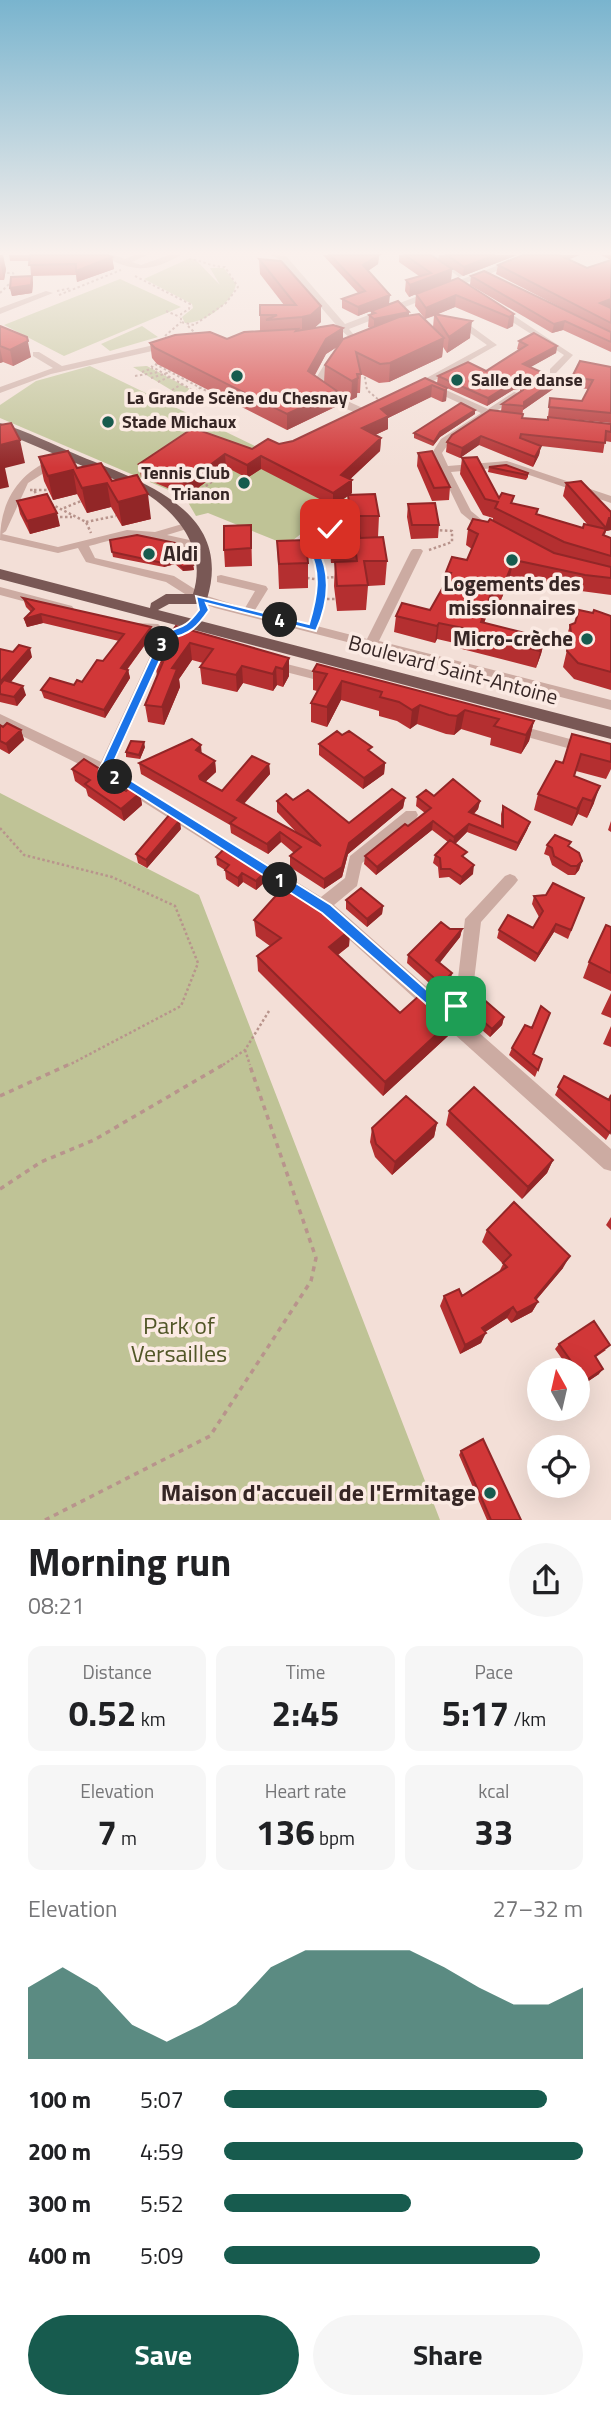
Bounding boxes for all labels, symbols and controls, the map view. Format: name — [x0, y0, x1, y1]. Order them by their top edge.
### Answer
place label: Salle de danse — [471, 366, 583, 393]
marker: La Grande Scène du Chesnay — [229, 368, 245, 384]
marker: Salle de danse — [449, 372, 465, 388]
place label: La Grande Scène du Chesnay — [127, 384, 347, 411]
place label: Stade Michaux — [122, 408, 237, 435]
marker: Stade Michaux — [100, 414, 116, 430]
place label: Tennis Club Trianon — [141, 459, 230, 507]
marker: Tennis Club Trianon — [236, 475, 252, 491]
pin — [300, 499, 360, 559]
icon: check — [311, 510, 349, 548]
place label: Aldi — [163, 537, 198, 569]
marker: Aldi — [141, 546, 157, 562]
marker: Logements des missionnaires — [504, 552, 520, 568]
place label: Logements des missionnaires — [443, 567, 581, 623]
pin: 4 — [262, 602, 298, 638]
text: 4 — [274, 605, 285, 634]
place label: Micro-crèche — [453, 622, 573, 654]
pin: 3 — [144, 626, 180, 662]
street label: Boulevard Saint-Antoine — [345, 626, 562, 712]
text: 3 — [156, 629, 167, 658]
marker: Micro-crèche — [579, 631, 595, 647]
pin: 2 — [97, 760, 132, 794]
text: 2 — [109, 762, 120, 791]
pin: 1 — [262, 862, 298, 898]
text: 1 — [274, 865, 285, 894]
pin — [426, 976, 486, 1036]
icon: arrive — [437, 987, 475, 1025]
park label: Park of Versailles — [131, 1307, 227, 1371]
north arrow — [527, 1358, 590, 1421]
map controls — [527, 1358, 590, 1498]
button: locate — [527, 1435, 590, 1498]
place label: Maison d'accueil de l'Ermitage — [161, 1474, 476, 1510]
marker: Maison d'accueil de l'Ermitage — [482, 1485, 498, 1501]
text: Morning run — [28, 1533, 231, 1591]
button: share — [509, 1543, 583, 1617]
text: 08:21 — [28, 1588, 85, 1623]
text: Distance — [82, 1657, 152, 1686]
text: Time — [286, 1657, 325, 1686]
text: Pace — [475, 1657, 513, 1686]
text: 0.52 — [69, 1686, 136, 1740]
text: 2:45 — [272, 1686, 339, 1740]
text: 5:17 — [441, 1686, 509, 1740]
text: km — [136, 1704, 166, 1733]
text: /km — [509, 1704, 546, 1733]
text: Elevation — [80, 1776, 154, 1805]
text: Heart rate — [265, 1776, 346, 1805]
text: kcal — [478, 1776, 509, 1805]
text: 7 — [97, 1805, 117, 1859]
text: 136 — [256, 1805, 315, 1859]
text: 33 — [474, 1805, 513, 1859]
text: m — [117, 1823, 137, 1852]
text: bpm — [315, 1823, 355, 1852]
text: Elevation — [28, 1891, 117, 1926]
text: 27–32 m — [493, 1891, 583, 1926]
text: 100 m — [28, 2082, 91, 2117]
text: 5:07 — [140, 2082, 184, 2117]
text: 200 m — [28, 2134, 91, 2169]
text: 4:59 — [140, 2134, 184, 2169]
text: 300 m — [28, 2186, 91, 2221]
text: 5:52 — [140, 2186, 184, 2221]
text: 400 m — [28, 2238, 91, 2273]
text: 5:09 — [140, 2238, 184, 2273]
button: Save — [28, 2315, 299, 2395]
button: Share — [313, 2315, 583, 2395]

